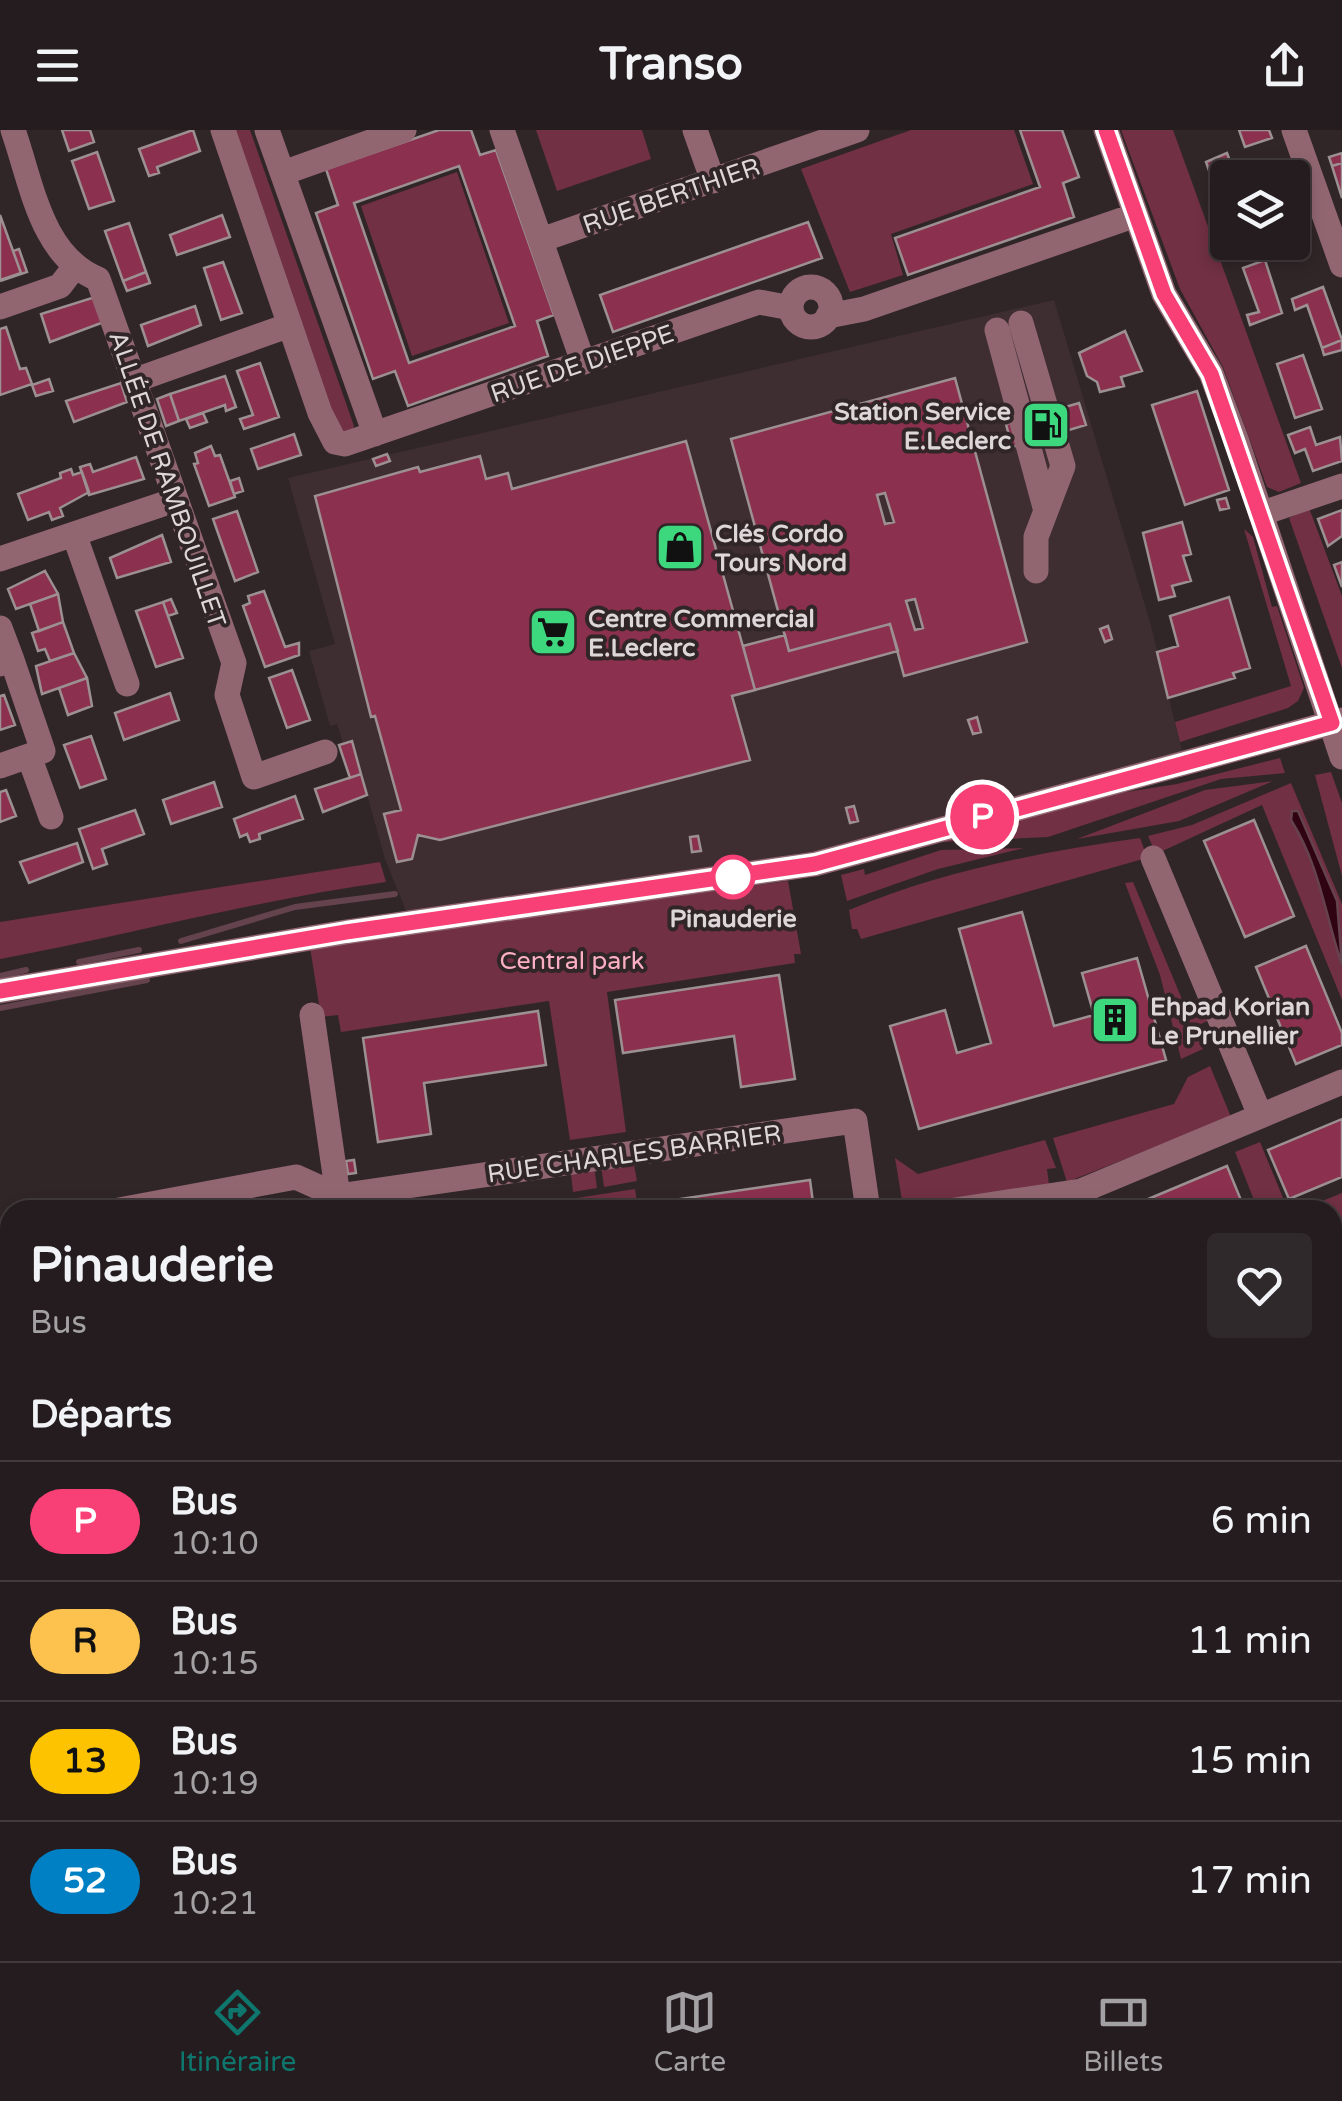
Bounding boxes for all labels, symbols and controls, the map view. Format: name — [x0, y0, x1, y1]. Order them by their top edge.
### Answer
icon: menu — [30, 38, 85, 93]
text: Transo — [599, 38, 743, 92]
icon: share — [1257, 38, 1312, 93]
street label: RUE BERTHIER — [579, 152, 764, 240]
map controls — [1210, 160, 1310, 260]
button: layers — [1210, 160, 1310, 260]
street label: RUE DE DIEPPE — [487, 319, 678, 409]
street label: ALLÉE DE RAMBOUILLET — [102, 327, 232, 631]
place label: Station Service E.Leclerc — [834, 397, 1011, 456]
fuel station icon: Station Service E.Leclerc — [1020, 399, 1072, 451]
place label: Clés Cordo Tours Nord — [714, 519, 847, 578]
shop icon: Clés Cordo Tours Nord — [654, 521, 706, 573]
place label: Centre Commercial E.Leclerc — [588, 604, 815, 663]
supermarket icon: Centre Commercial E.Leclerc — [527, 606, 579, 658]
line badge: P — [950, 784, 1014, 850]
text: P — [970, 796, 994, 838]
marker: Pinauderie — [712, 856, 754, 898]
place label: Pinauderie — [669, 904, 797, 934]
park label: Central park — [500, 946, 644, 976]
place label: Ehpad Korian Le Prunellier — [1150, 992, 1310, 1051]
building icon: Ehpad Korian Le Prunellier — [1089, 994, 1141, 1046]
street label: RUE CHARLES BARRIER — [485, 1118, 783, 1189]
button: heart — [1207, 1233, 1312, 1338]
text: Pinauderie — [30, 1237, 274, 1295]
text: Bus — [30, 1304, 87, 1342]
text: Départs — [30, 1392, 172, 1438]
text: Bus — [170, 1479, 237, 1525]
text: 6 min — [1211, 1498, 1312, 1544]
text: P — [73, 1500, 97, 1542]
text: 10:10 — [170, 1525, 259, 1563]
text: Bus — [170, 1599, 237, 1645]
text: 11 min — [1187, 1618, 1312, 1664]
text: R — [73, 1620, 97, 1662]
text: 10:15 — [170, 1645, 259, 1683]
text: Bus — [170, 1719, 237, 1765]
text: 15 min — [1187, 1738, 1312, 1784]
text: 13 — [63, 1740, 107, 1782]
text: 10:19 — [170, 1765, 259, 1803]
text: Bus — [170, 1839, 237, 1885]
text: 17 min — [1187, 1858, 1312, 1904]
text: 52 — [63, 1860, 107, 1902]
text: 10:21 — [170, 1885, 259, 1923]
tab: Itinéraire — [179, 1985, 296, 2079]
tab: Carte — [654, 1985, 726, 2079]
tab: Billets — [1083, 1985, 1163, 2079]

